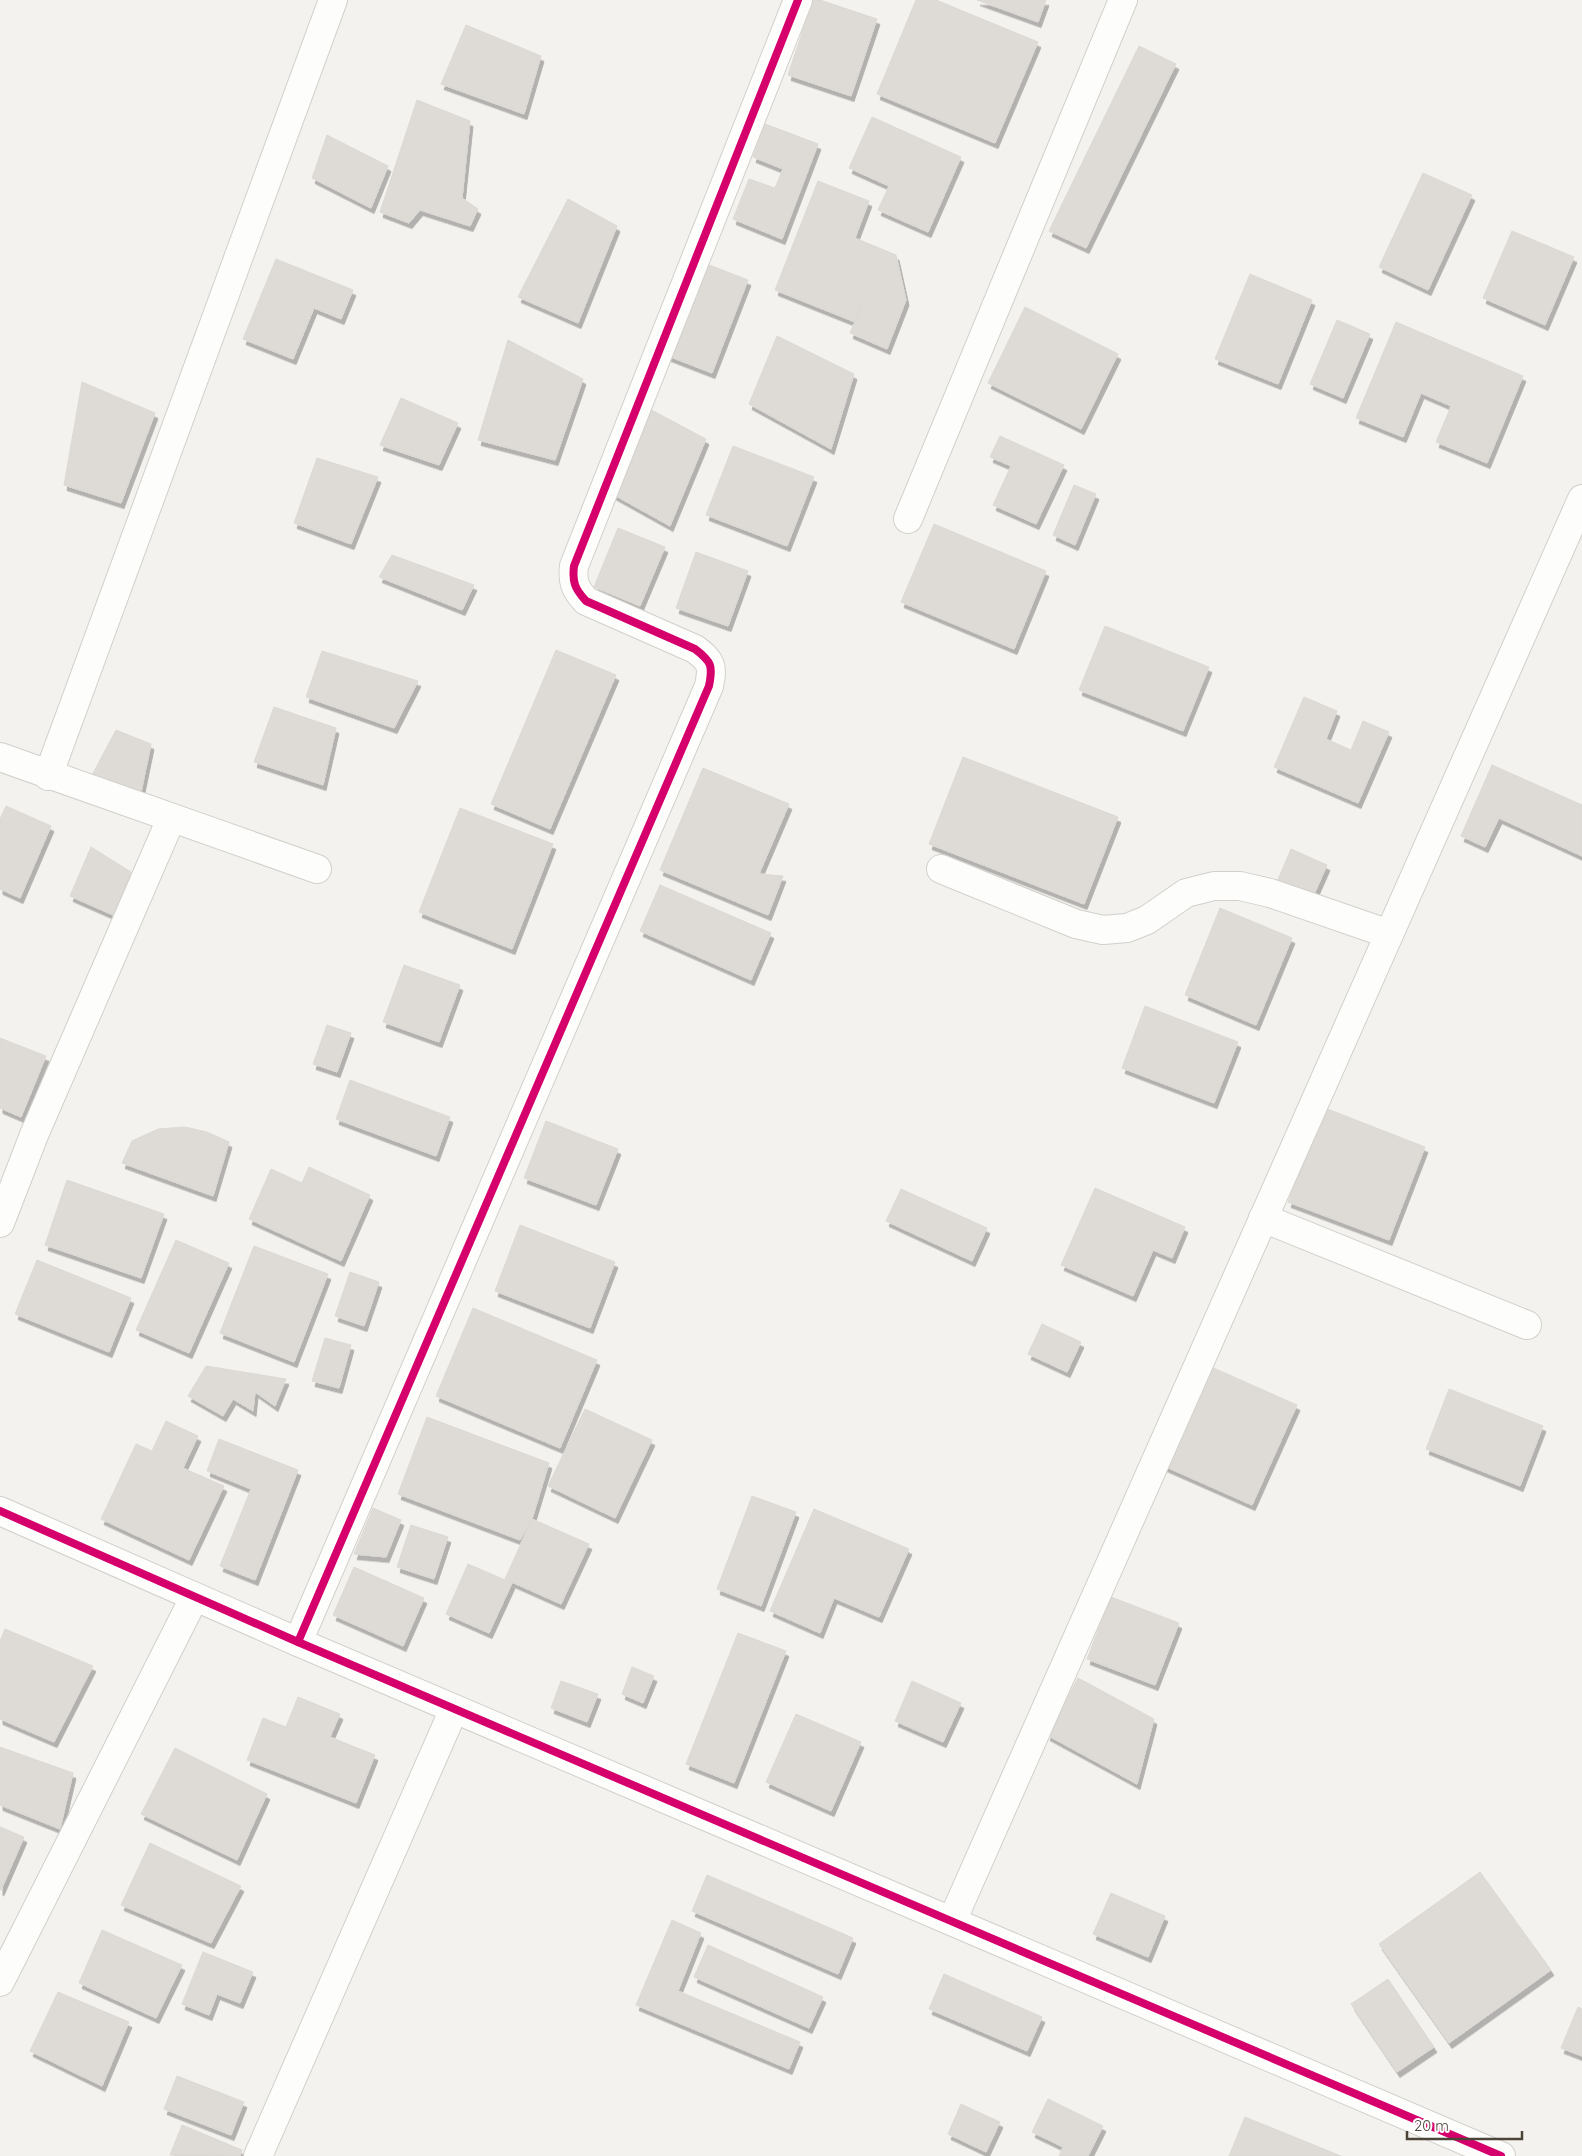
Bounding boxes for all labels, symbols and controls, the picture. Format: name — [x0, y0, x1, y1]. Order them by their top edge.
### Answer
scale bar — [1407, 2108, 1522, 2140]
text: 20 m — [1414, 2116, 1449, 2135]

